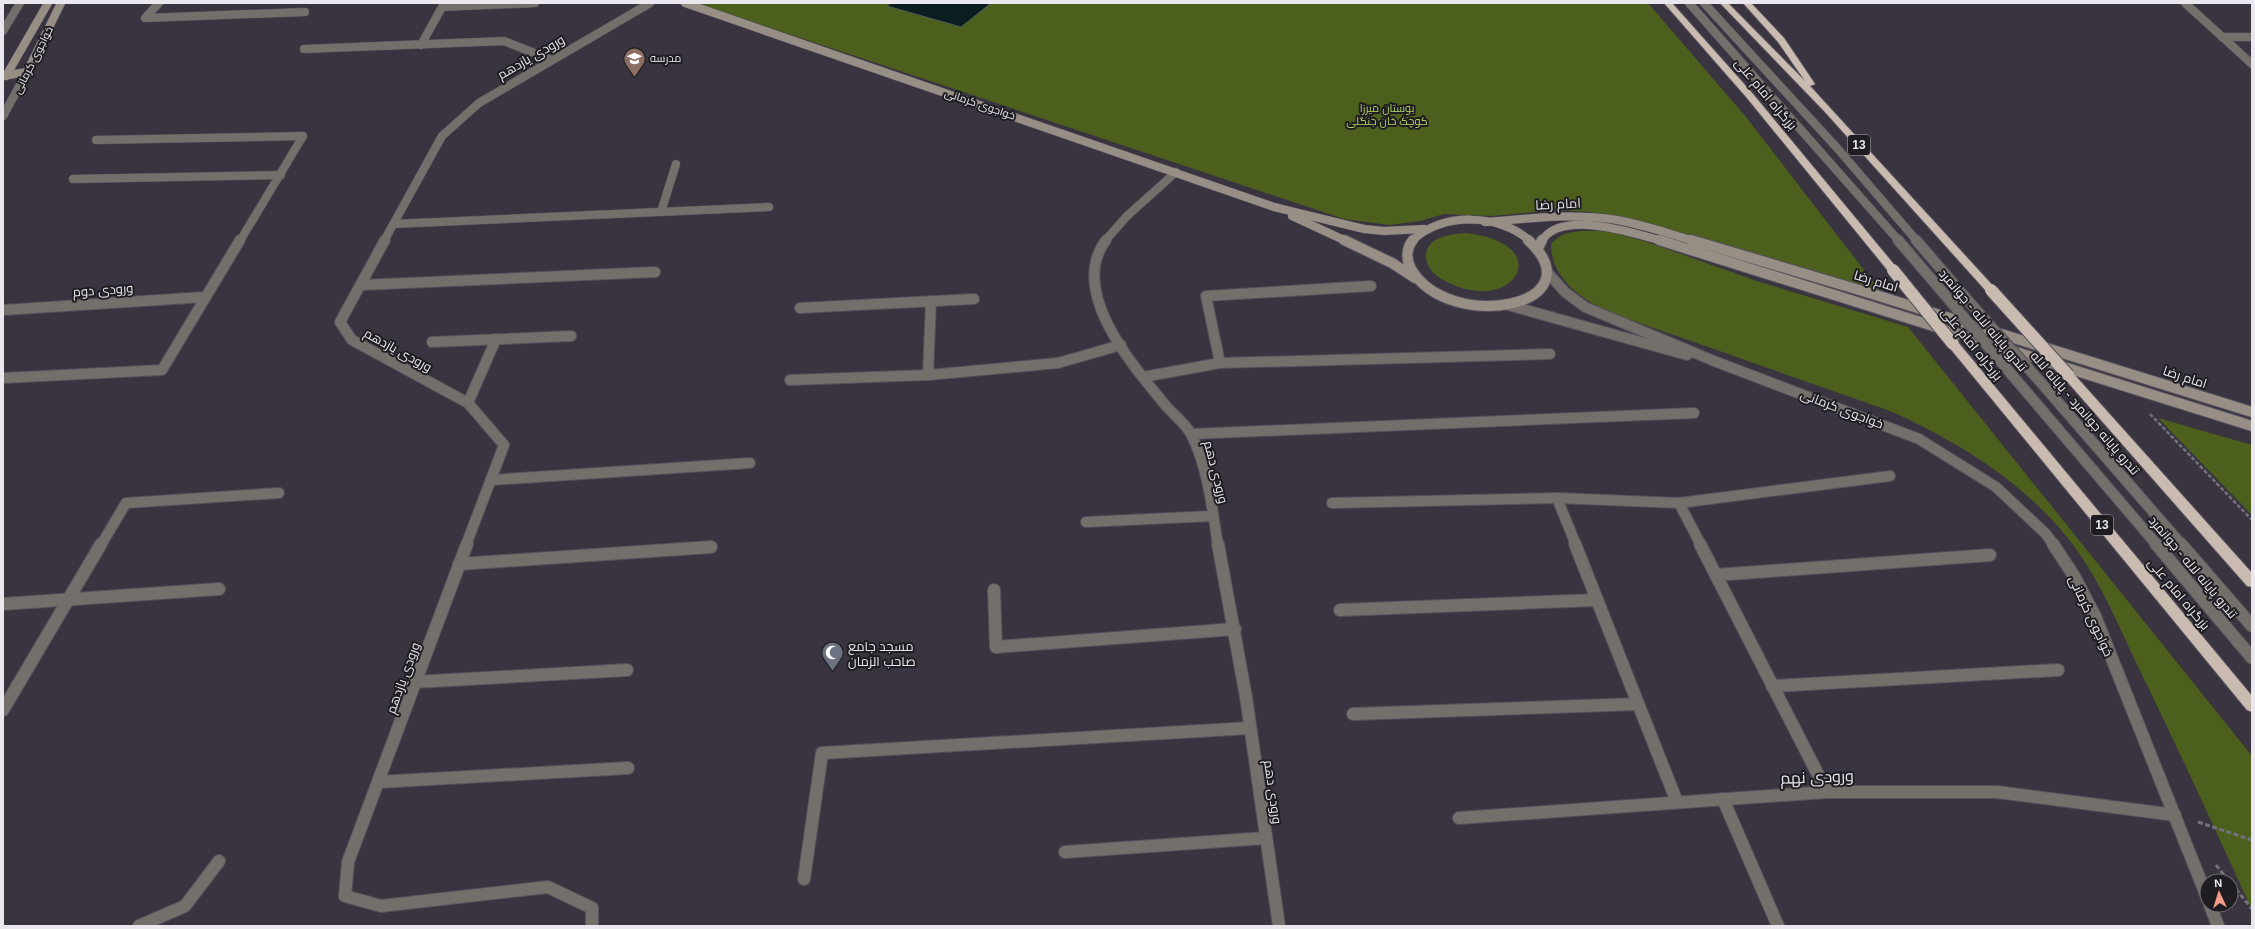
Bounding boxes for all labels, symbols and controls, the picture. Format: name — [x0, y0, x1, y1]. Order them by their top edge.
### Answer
street label: خواجوی کرمانی — [11, 24, 56, 96]
street label: ورودی یازدهم — [495, 32, 568, 84]
school or university icon: مدرسه — [621, 45, 647, 78]
place label: مدرسه — [650, 52, 681, 65]
street label: بزرگراه امام علی — [1730, 55, 1800, 134]
street label: خواجوی کرمانی — [943, 86, 1017, 123]
park label: بوستان میرزا کوچک خان جنگلی — [1346, 102, 1428, 128]
road number: 13 — [1848, 135, 1870, 155]
street label: امام رضا — [1535, 195, 1581, 215]
street label: تندرو پایانه لاله - جوانمرد — [1934, 266, 2031, 376]
street label: امام رضا — [1852, 267, 1900, 297]
street label: ورودی دوم — [72, 280, 134, 302]
street label: بزرگراه امام علی — [1937, 305, 2006, 384]
street label: ورودی یازدهم — [361, 325, 434, 377]
street label: تندرو پایانه جوانمرد - پایانه لاله — [2026, 348, 2143, 479]
street label: امام رضا — [2161, 363, 2209, 393]
street label: خواجوی کرمانی — [1799, 386, 1885, 432]
street label: ورودی دهم — [1199, 439, 1231, 506]
street label: تندرو پایانه لاله - جوانمرد — [2144, 513, 2241, 623]
road number: 13 — [2091, 515, 2113, 535]
street label: بزرگراه امام علی — [2143, 555, 2213, 634]
street label: خواجوی کرمانی — [2066, 573, 2116, 659]
place label: مسجد جامع صاحب الزمان — [848, 639, 916, 669]
street label: ورودی یازدهم — [383, 640, 425, 717]
mosque icon: مسجد جامع صاحب الزمان — [819, 640, 845, 673]
street label: ورودی دهم — [1259, 759, 1285, 825]
street label: ورودی نهم — [1780, 767, 1854, 790]
north arrow — [2199, 873, 2239, 913]
text: N — [2214, 877, 2223, 889]

